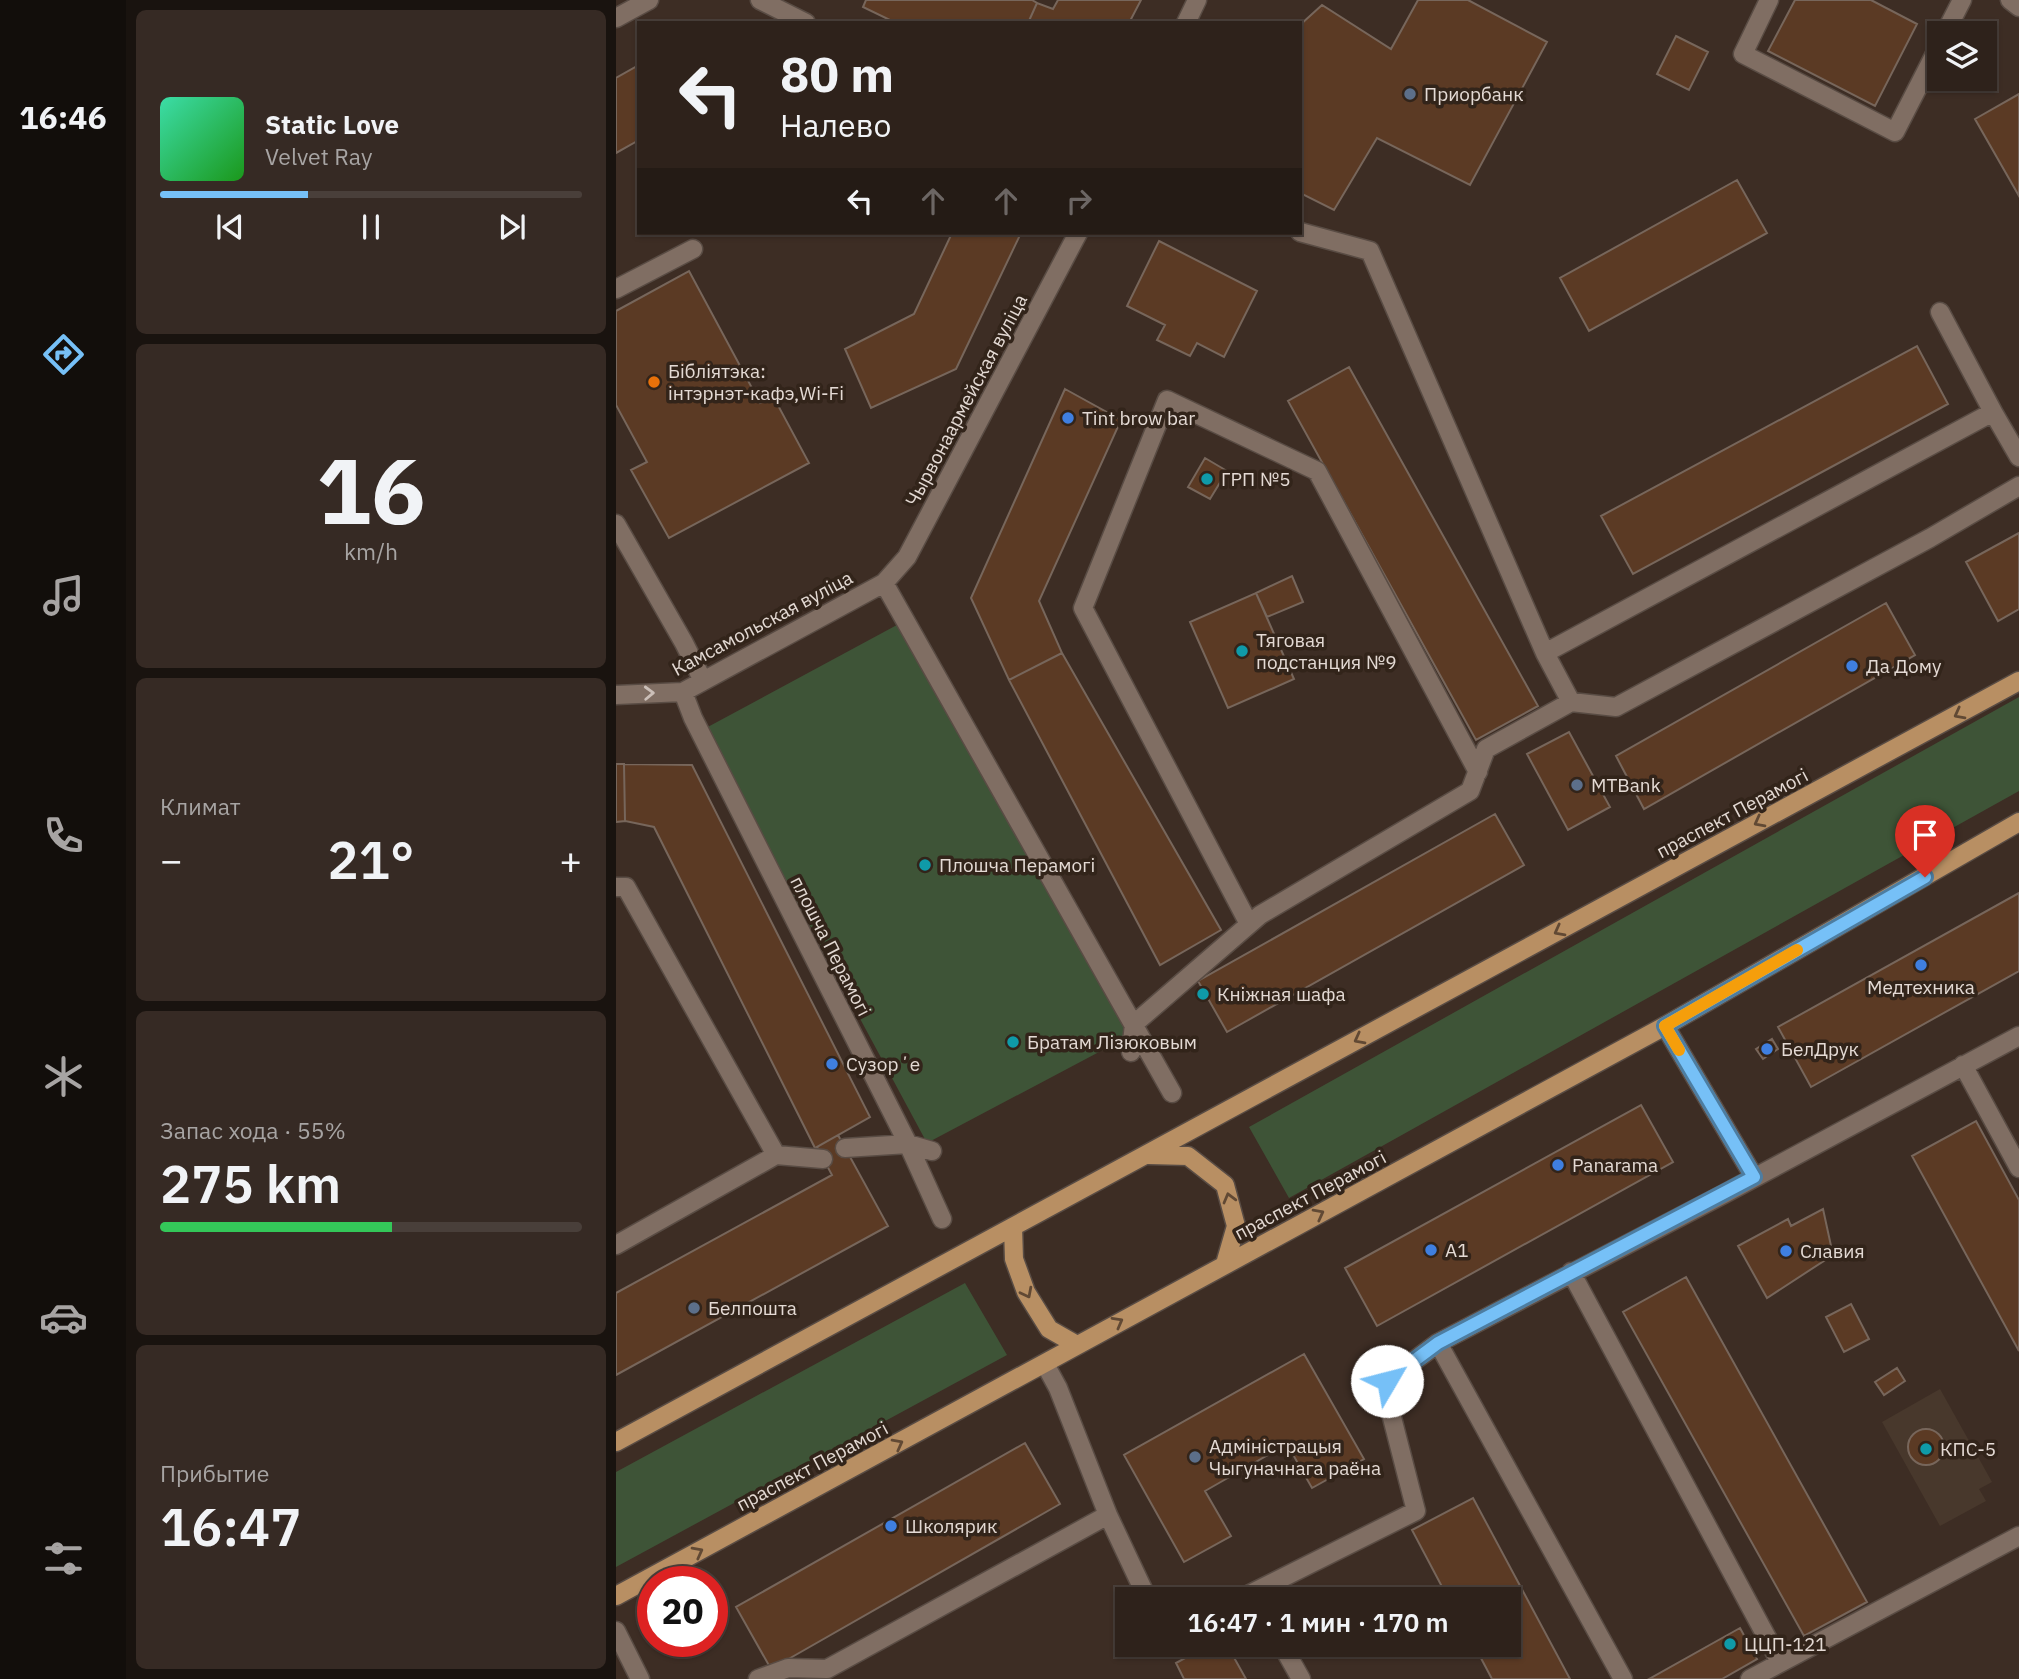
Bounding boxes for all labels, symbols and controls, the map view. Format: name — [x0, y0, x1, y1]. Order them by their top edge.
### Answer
map controls — [1927, 21, 1997, 91]
button: layers — [1927, 21, 1997, 91]
text: 80 m — [780, 42, 894, 105]
icon: left — [665, 49, 756, 140]
place label: Приорбанк — [1424, 82, 1524, 106]
marker: Приорбанк — [1402, 86, 1418, 102]
text: 16:46 — [19, 96, 107, 138]
text: Налево — [780, 104, 891, 146]
text: Static Love — [265, 107, 399, 141]
text: Velvet Ray — [265, 141, 372, 171]
icon: left — [841, 182, 879, 220]
icon: ahead — [914, 182, 952, 220]
icon: ahead — [987, 182, 1025, 220]
icon: right — [1060, 182, 1098, 220]
icon: previous — [211, 208, 249, 246]
icon: pause — [352, 208, 390, 246]
icon: next — [493, 208, 531, 246]
street label: Чырвонаармейская вуліца — [900, 290, 1032, 510]
icon: directions — [39, 330, 88, 379]
place label: Бібліятэка: інтэрнэт-кафэ,Wi-Fi — [668, 359, 844, 405]
marker: Бібліятэка: інтэрнэт-кафэ,Wi-Fi — [646, 374, 662, 390]
place label: Tint brow bar — [1082, 406, 1195, 430]
marker: Tint brow bar — [1060, 410, 1076, 426]
text: 16 — [316, 431, 426, 549]
place label: ГРП №5 — [1221, 467, 1291, 491]
marker: ГРП №5 — [1199, 471, 1215, 487]
text: km/h — [344, 536, 398, 566]
street label: Камсамольская вуліца — [668, 565, 856, 681]
icon: music — [39, 571, 88, 620]
place label: Тяговая подстанция №9 — [1256, 628, 1397, 674]
marker: Тяговая подстанция №9 — [1234, 643, 1250, 659]
place label: Да Дому — [1866, 654, 1942, 678]
marker: Да Дому — [1844, 658, 1860, 674]
one-way arrow — [644, 686, 655, 701]
one-way arrow — [1954, 706, 1966, 719]
street label: праспект Перамогі — [1652, 763, 1812, 863]
place label: MTBank — [1591, 773, 1661, 797]
marker: MTBank — [1569, 777, 1585, 793]
text: Климат — [160, 791, 241, 821]
pin — [1895, 805, 1955, 877]
icon: phone — [39, 811, 88, 860]
one-way arrow — [1754, 814, 1766, 827]
icon: arrive — [1906, 816, 1944, 854]
text: 21° — [328, 826, 414, 893]
text: − — [160, 835, 183, 884]
text: + — [559, 835, 582, 884]
place label: Плошча Перамогі — [939, 853, 1095, 877]
marker: Плошча Перамогі — [917, 857, 933, 873]
street label: плошча Перамогі — [785, 872, 877, 1020]
one-way arrow — [1554, 923, 1566, 936]
marker: Медтехника — [1913, 957, 1929, 973]
place label: Медтехника — [1867, 975, 1975, 999]
place label: Кніжная шафа — [1217, 982, 1346, 1006]
marker: Кніжная шафа — [1195, 986, 1211, 1002]
place label: Братам Лізюковым — [1027, 1030, 1197, 1054]
one-way arrow — [1354, 1031, 1366, 1044]
marker: Братам Лізюковым — [1005, 1034, 1021, 1050]
place label: БелДрук — [1781, 1037, 1859, 1061]
marker: БелДрук — [1759, 1041, 1775, 1057]
icon: climate — [39, 1052, 88, 1101]
place label: Сузорʼе — [846, 1052, 920, 1076]
marker: Сузорʼе — [824, 1056, 840, 1072]
text: Запас хода · 55% — [160, 1115, 346, 1145]
street label: праспект Перамогі — [1230, 1145, 1390, 1245]
text: 275 km — [160, 1150, 341, 1217]
place label: Panarama — [1572, 1153, 1658, 1177]
marker: Panarama — [1550, 1157, 1566, 1173]
one-way arrow — [1222, 1192, 1237, 1204]
one-way arrow — [1311, 1209, 1324, 1223]
place label: A1 — [1445, 1238, 1469, 1262]
place label: Славия — [1800, 1239, 1865, 1263]
marker: A1 — [1423, 1242, 1439, 1258]
marker: Славия — [1778, 1243, 1794, 1259]
one-way arrow — [1019, 1285, 1033, 1298]
icon: car — [39, 1293, 88, 1342]
place label: Белпошта — [708, 1296, 797, 1320]
marker: Белпошта — [686, 1300, 702, 1316]
one-way arrow — [1111, 1317, 1124, 1330]
position arrow — [1350, 1344, 1424, 1418]
street label: праспект Перамогі — [732, 1416, 892, 1516]
place label: Адміністрацыя Чыгуначнага раёна — [1209, 1434, 1381, 1480]
place label: КПС-5 — [1940, 1437, 1996, 1461]
one-way arrow — [890, 1439, 903, 1452]
marker: КПС-5 — [1918, 1441, 1934, 1457]
marker: Адміністрацыя Чыгуначнага раёна — [1187, 1449, 1203, 1465]
text: Прибытие — [160, 1458, 269, 1488]
text: 16:47 — [160, 1493, 301, 1560]
place label: Школярик — [905, 1514, 997, 1538]
marker: Школярик — [883, 1518, 899, 1534]
icon: filters — [39, 1534, 88, 1583]
one-way arrow — [690, 1547, 703, 1560]
speed limit sign: 20 — [637, 1566, 728, 1657]
text: 16:47 · 1 мин · 170 m — [1187, 1605, 1449, 1639]
place label: ЦЦП-121 — [1744, 1632, 1827, 1656]
marker: ЦЦП-121 — [1722, 1636, 1738, 1652]

